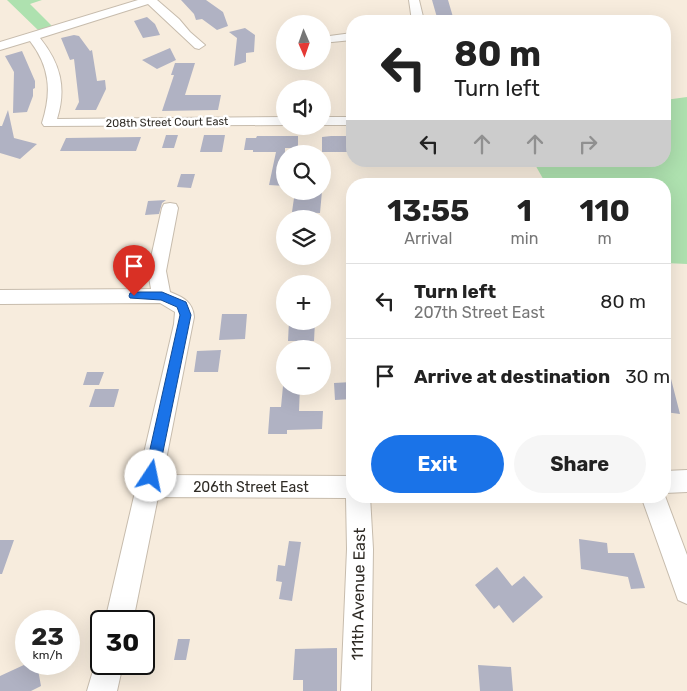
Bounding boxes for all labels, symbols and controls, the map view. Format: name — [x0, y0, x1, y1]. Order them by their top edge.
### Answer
north arrow — [276, 15, 331, 70]
map controls — [276, 15, 331, 395]
text: 80 m — [454, 33, 541, 75]
icon: left — [371, 35, 436, 100]
text: Turn left — [454, 75, 540, 102]
button: sound — [276, 80, 331, 135]
street label: 208th Street Court East — [106, 115, 229, 130]
icon: left — [415, 130, 443, 158]
icon: ahead — [468, 130, 496, 158]
icon: ahead — [521, 130, 549, 158]
icon: right — [574, 130, 602, 158]
button: search — [276, 145, 331, 200]
text: 13:55 — [387, 193, 469, 229]
text: 1 — [517, 193, 532, 229]
text: 110 — [580, 193, 630, 229]
button: layers — [276, 210, 331, 265]
text: Arrival — [404, 229, 452, 248]
text: min — [511, 229, 538, 248]
text: m — [598, 229, 612, 248]
pin — [113, 245, 155, 296]
icon: arrive — [120, 252, 148, 280]
button: + — [276, 275, 331, 330]
text: Turn left — [414, 280, 496, 303]
icon: left — [371, 287, 399, 315]
text: 80 m — [600, 290, 646, 313]
text: 207th Street East — [414, 303, 545, 322]
button: − — [276, 340, 331, 395]
icon: arrive — [371, 362, 399, 390]
text: Arrive at destination — [414, 365, 610, 388]
text: 30 m — [625, 365, 670, 388]
button: Exit — [371, 435, 504, 493]
button: Share — [514, 435, 646, 493]
position arrow — [124, 449, 176, 501]
street label: 206th Street East — [193, 479, 309, 496]
street label: 111th Avenue East — [348, 527, 369, 661]
speed limit sign: 30 — [90, 610, 155, 675]
text: 23 — [31, 622, 64, 651]
text: km/h — [33, 648, 62, 662]

